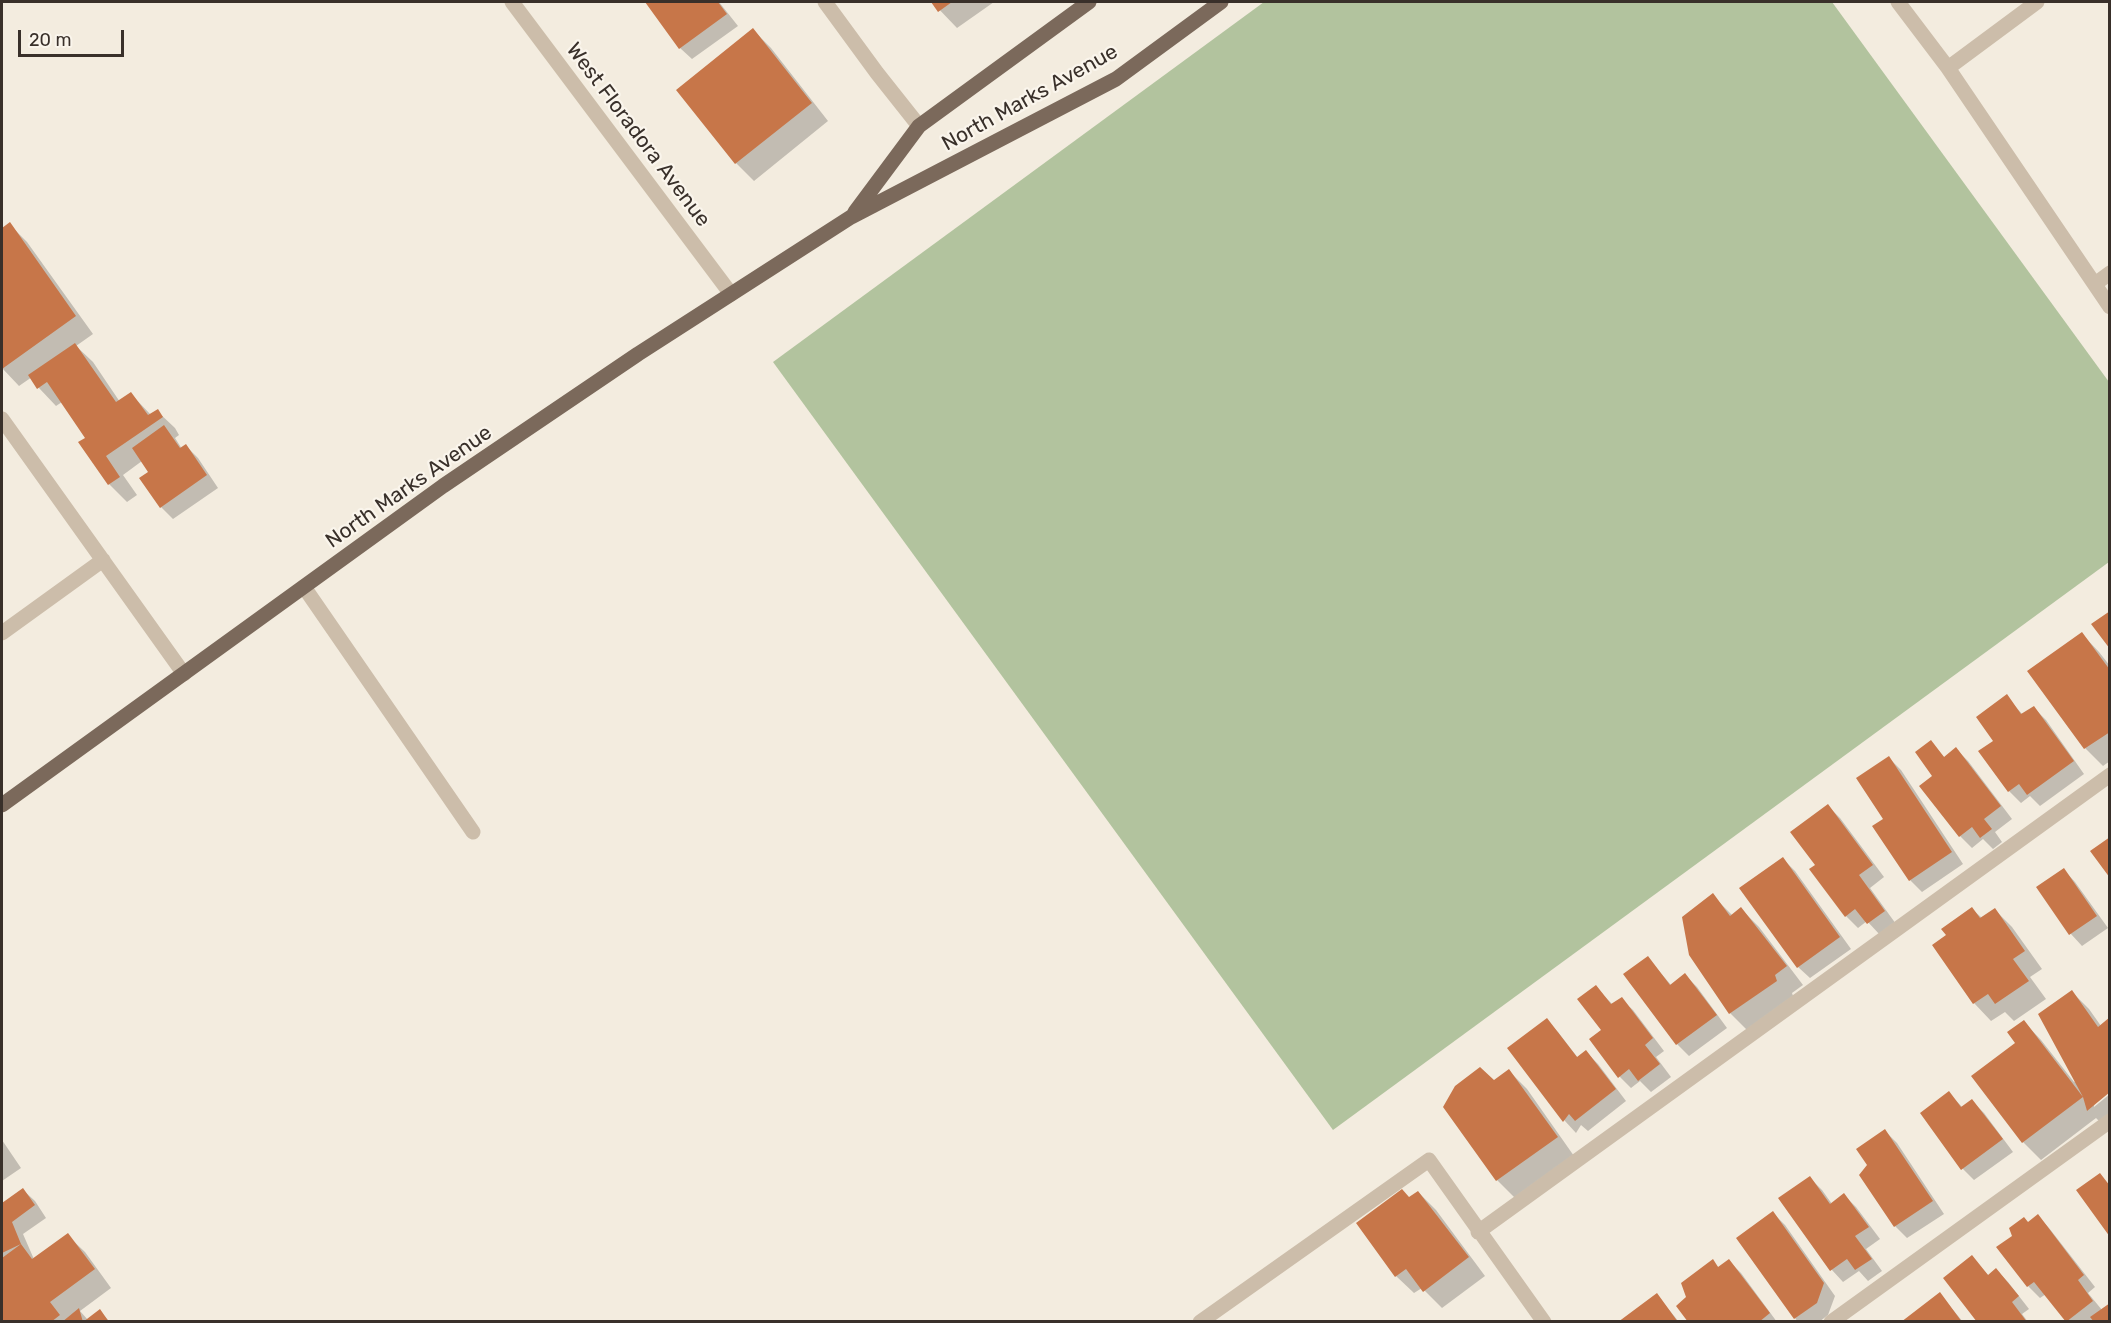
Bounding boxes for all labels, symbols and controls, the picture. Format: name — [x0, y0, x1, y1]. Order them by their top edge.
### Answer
scale bar — [21, 18, 128, 56]
text: 20 m — [29, 29, 71, 51]
street label: West Floradora Avenue — [561, 38, 715, 232]
street label: North Marks Avenue — [938, 39, 1122, 157]
street label: North Marks Avenue — [321, 420, 497, 554]

